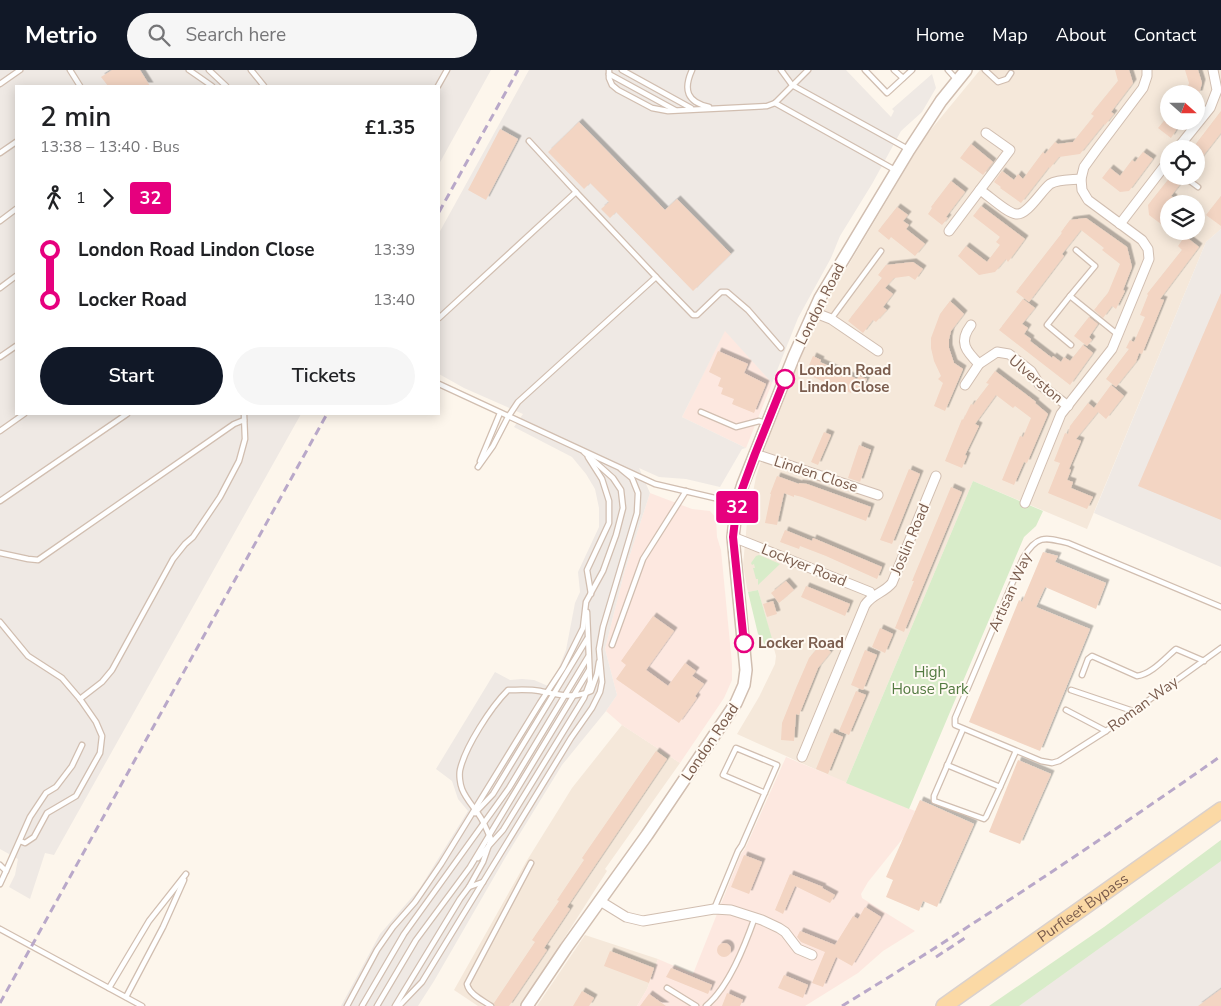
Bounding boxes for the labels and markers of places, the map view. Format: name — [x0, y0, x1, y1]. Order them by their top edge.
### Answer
place label: London Road Lindon Close — [799, 360, 891, 397]
marker: London Road Lindon Close — [775, 369, 795, 389]
marker: Locker Road — [734, 633, 754, 653]
place label: Locker Road — [758, 633, 844, 653]

